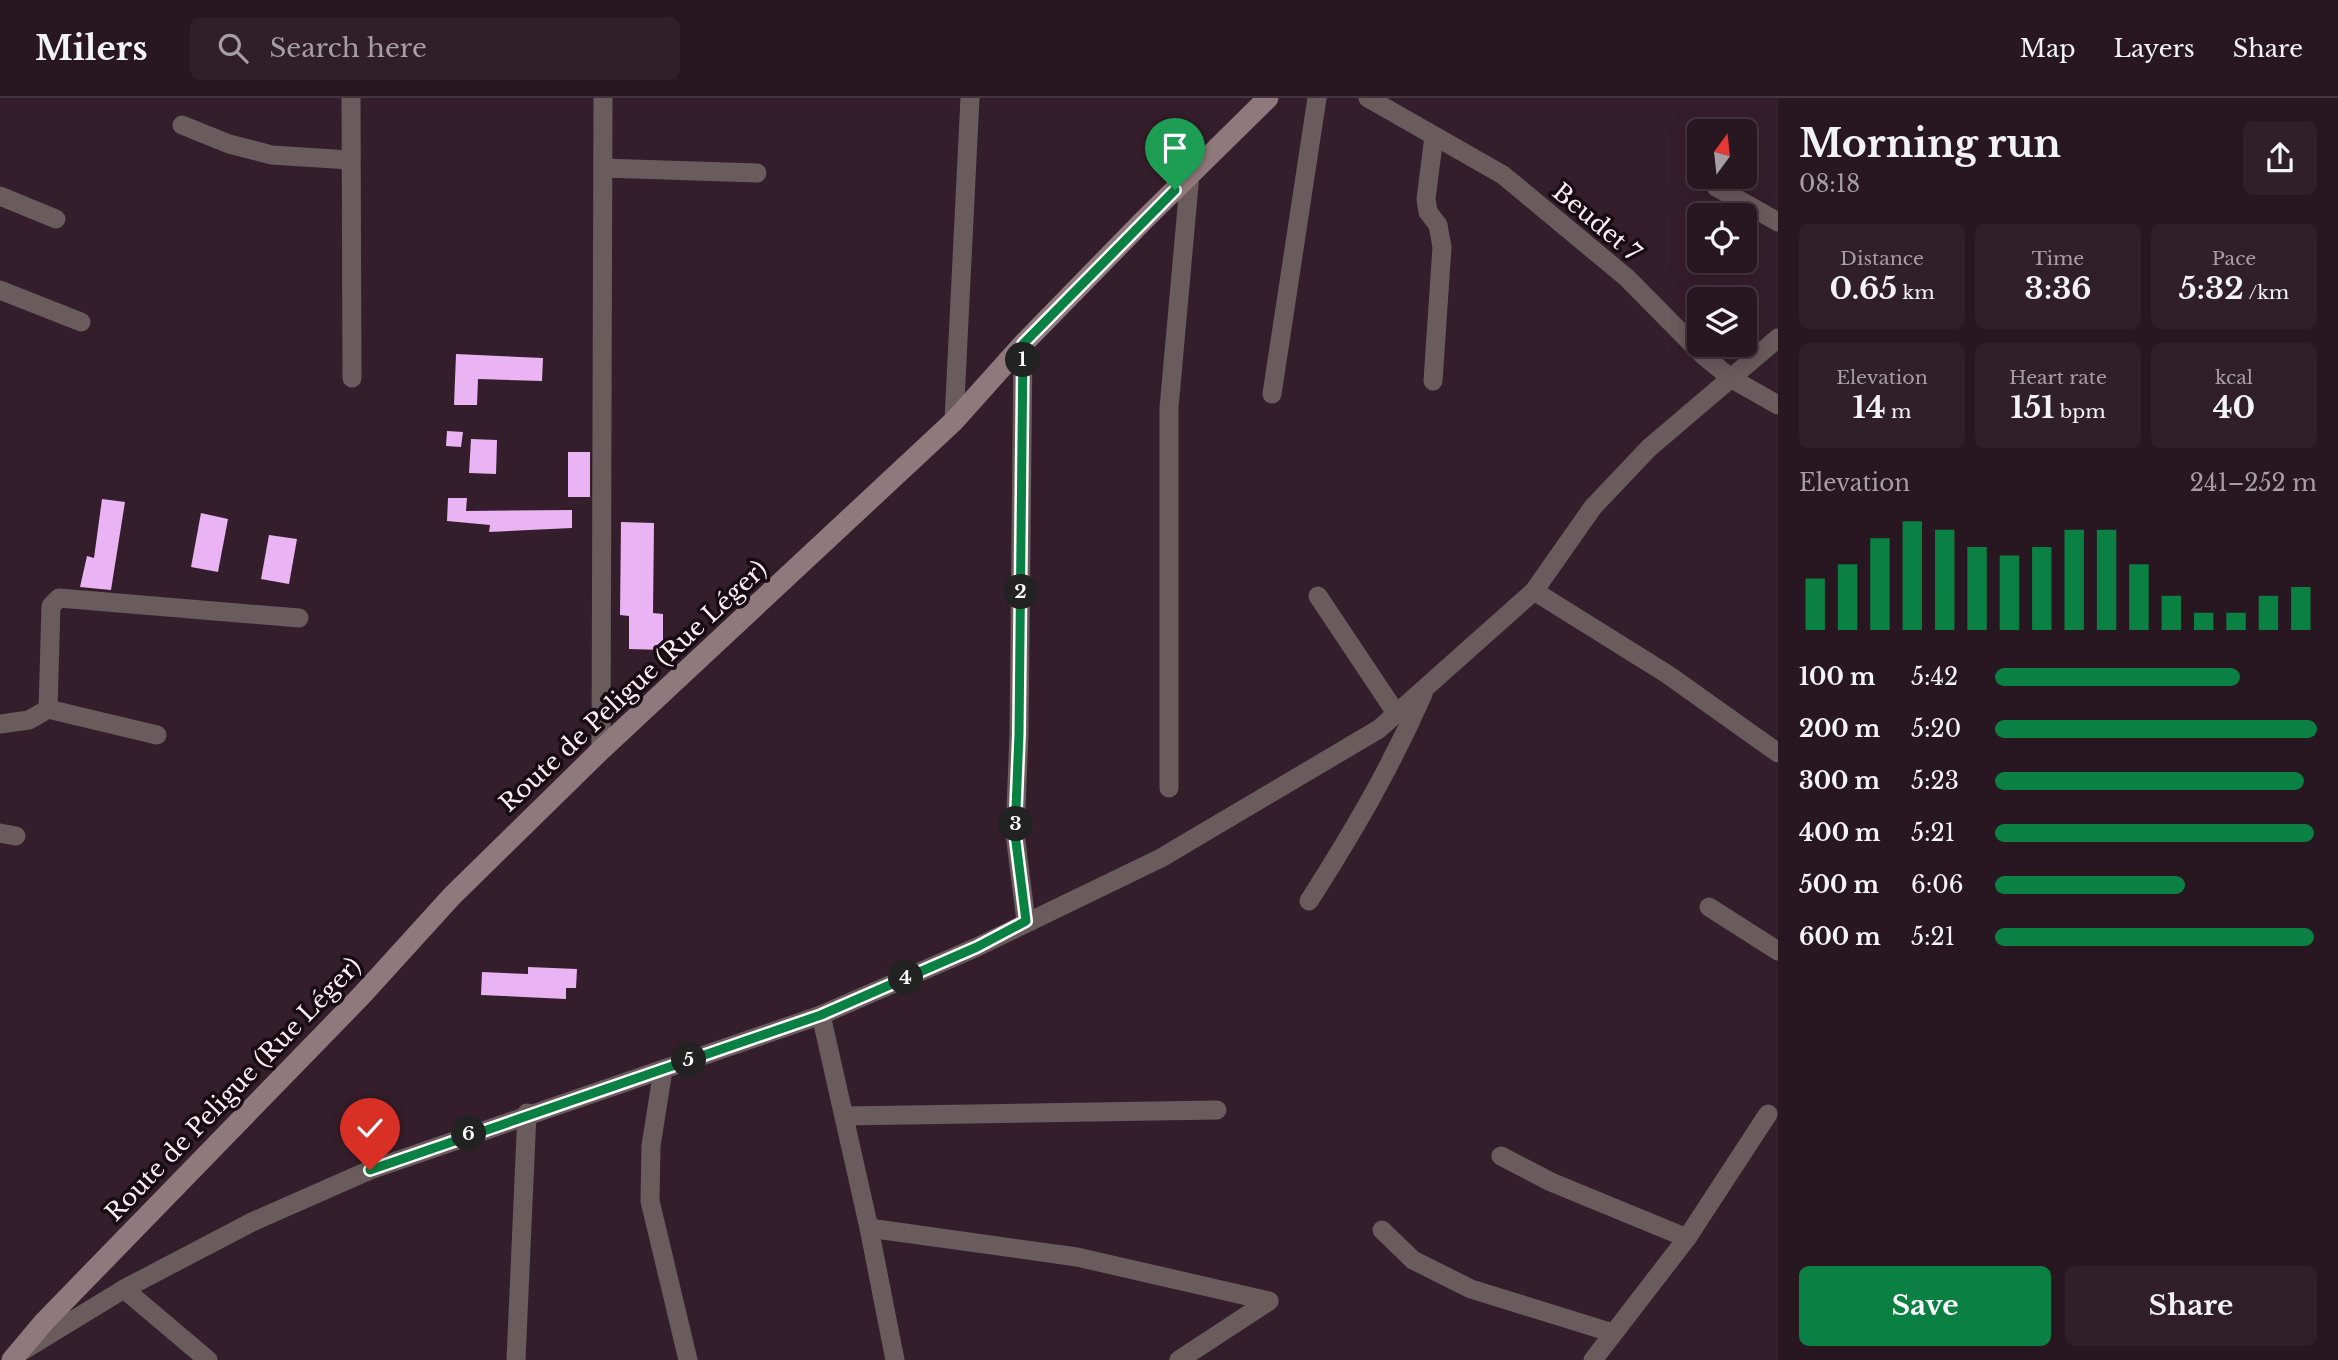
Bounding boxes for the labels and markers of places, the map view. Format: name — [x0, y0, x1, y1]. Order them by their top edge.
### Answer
pin — [1145, 118, 1205, 190]
pin: 1 — [1006, 342, 1040, 378]
pin: 2 — [1004, 574, 1038, 610]
pin: 3 — [998, 806, 1034, 842]
pin: 4 — [888, 960, 923, 996]
pin: 5 — [672, 1042, 706, 1077]
pin — [340, 1098, 400, 1170]
pin: 6 — [452, 1116, 486, 1152]

